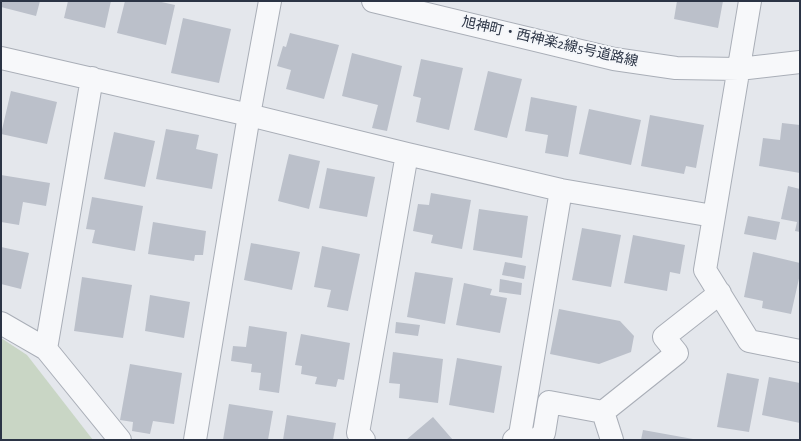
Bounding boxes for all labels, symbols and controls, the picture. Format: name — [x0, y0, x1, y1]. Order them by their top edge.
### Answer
street label: 旭神町・西神楽2線5号道路線 — [461, 14, 640, 69]

